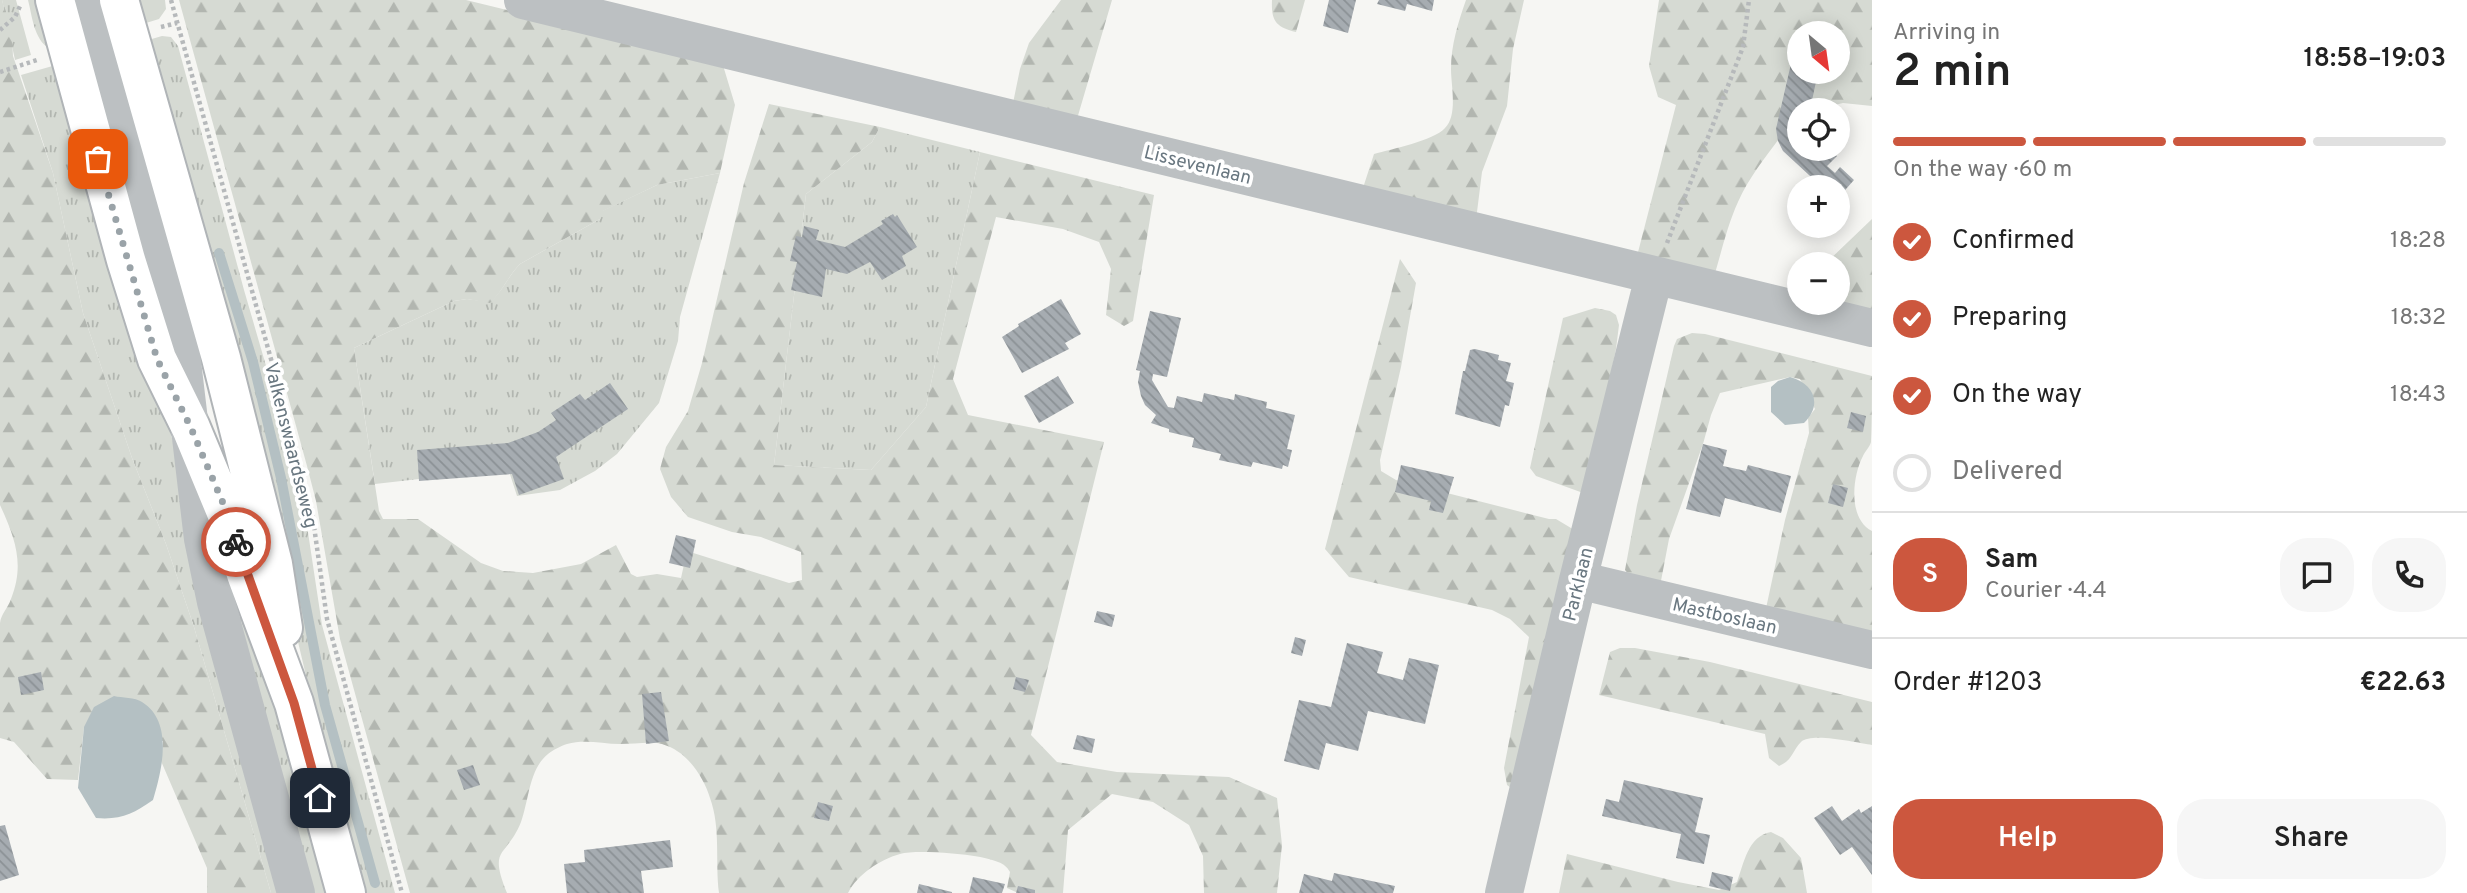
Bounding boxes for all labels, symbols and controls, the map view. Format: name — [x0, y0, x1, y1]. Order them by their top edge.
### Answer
text: Arriving in — [1893, 19, 2000, 48]
north arrow — [1787, 21, 1850, 84]
map controls — [1787, 21, 1850, 315]
text: 18:58–19:03 — [2304, 43, 2446, 76]
text: 2 min — [1893, 44, 2012, 103]
button: locate — [1787, 98, 1850, 161]
pin — [68, 129, 128, 189]
icon: bag — [79, 140, 117, 178]
street label: Lissevenlaan — [1141, 141, 1254, 191]
text: On the way · 60 m — [1893, 156, 2072, 185]
button: + — [1787, 175, 1850, 238]
icon: check — [1893, 223, 1931, 261]
text: Confirmed — [1952, 225, 2075, 258]
text: 18:28 — [2390, 227, 2446, 256]
button: − — [1787, 252, 1850, 315]
icon: check — [1893, 300, 1931, 338]
text: Preparing — [1952, 302, 2067, 335]
text: 18:32 — [2391, 304, 2446, 333]
street label: Valkenswaardseweg — [258, 360, 322, 531]
icon: check — [1893, 377, 1931, 415]
text: On the way — [1952, 379, 2082, 412]
text: 18:43 — [2390, 381, 2446, 410]
text: Delivered — [1952, 456, 2063, 489]
courier — [201, 507, 271, 577]
icon: bike — [217, 523, 255, 561]
button: chat — [2280, 538, 2354, 612]
button: phone — [2372, 538, 2446, 612]
text: Sam — [1985, 544, 2038, 577]
street label: Parklaan — [1558, 545, 1600, 624]
text: S — [1922, 559, 1938, 592]
text: Courier · 4.4 — [1985, 577, 2107, 606]
street label: Mastboslaan — [1670, 593, 1779, 641]
text: Order #1203 — [1893, 667, 2042, 700]
text: €22.63 — [2360, 667, 2446, 700]
pin — [290, 768, 350, 828]
icon: home — [301, 779, 339, 817]
button: Help — [1893, 799, 2163, 879]
button: Share — [2177, 799, 2446, 879]

